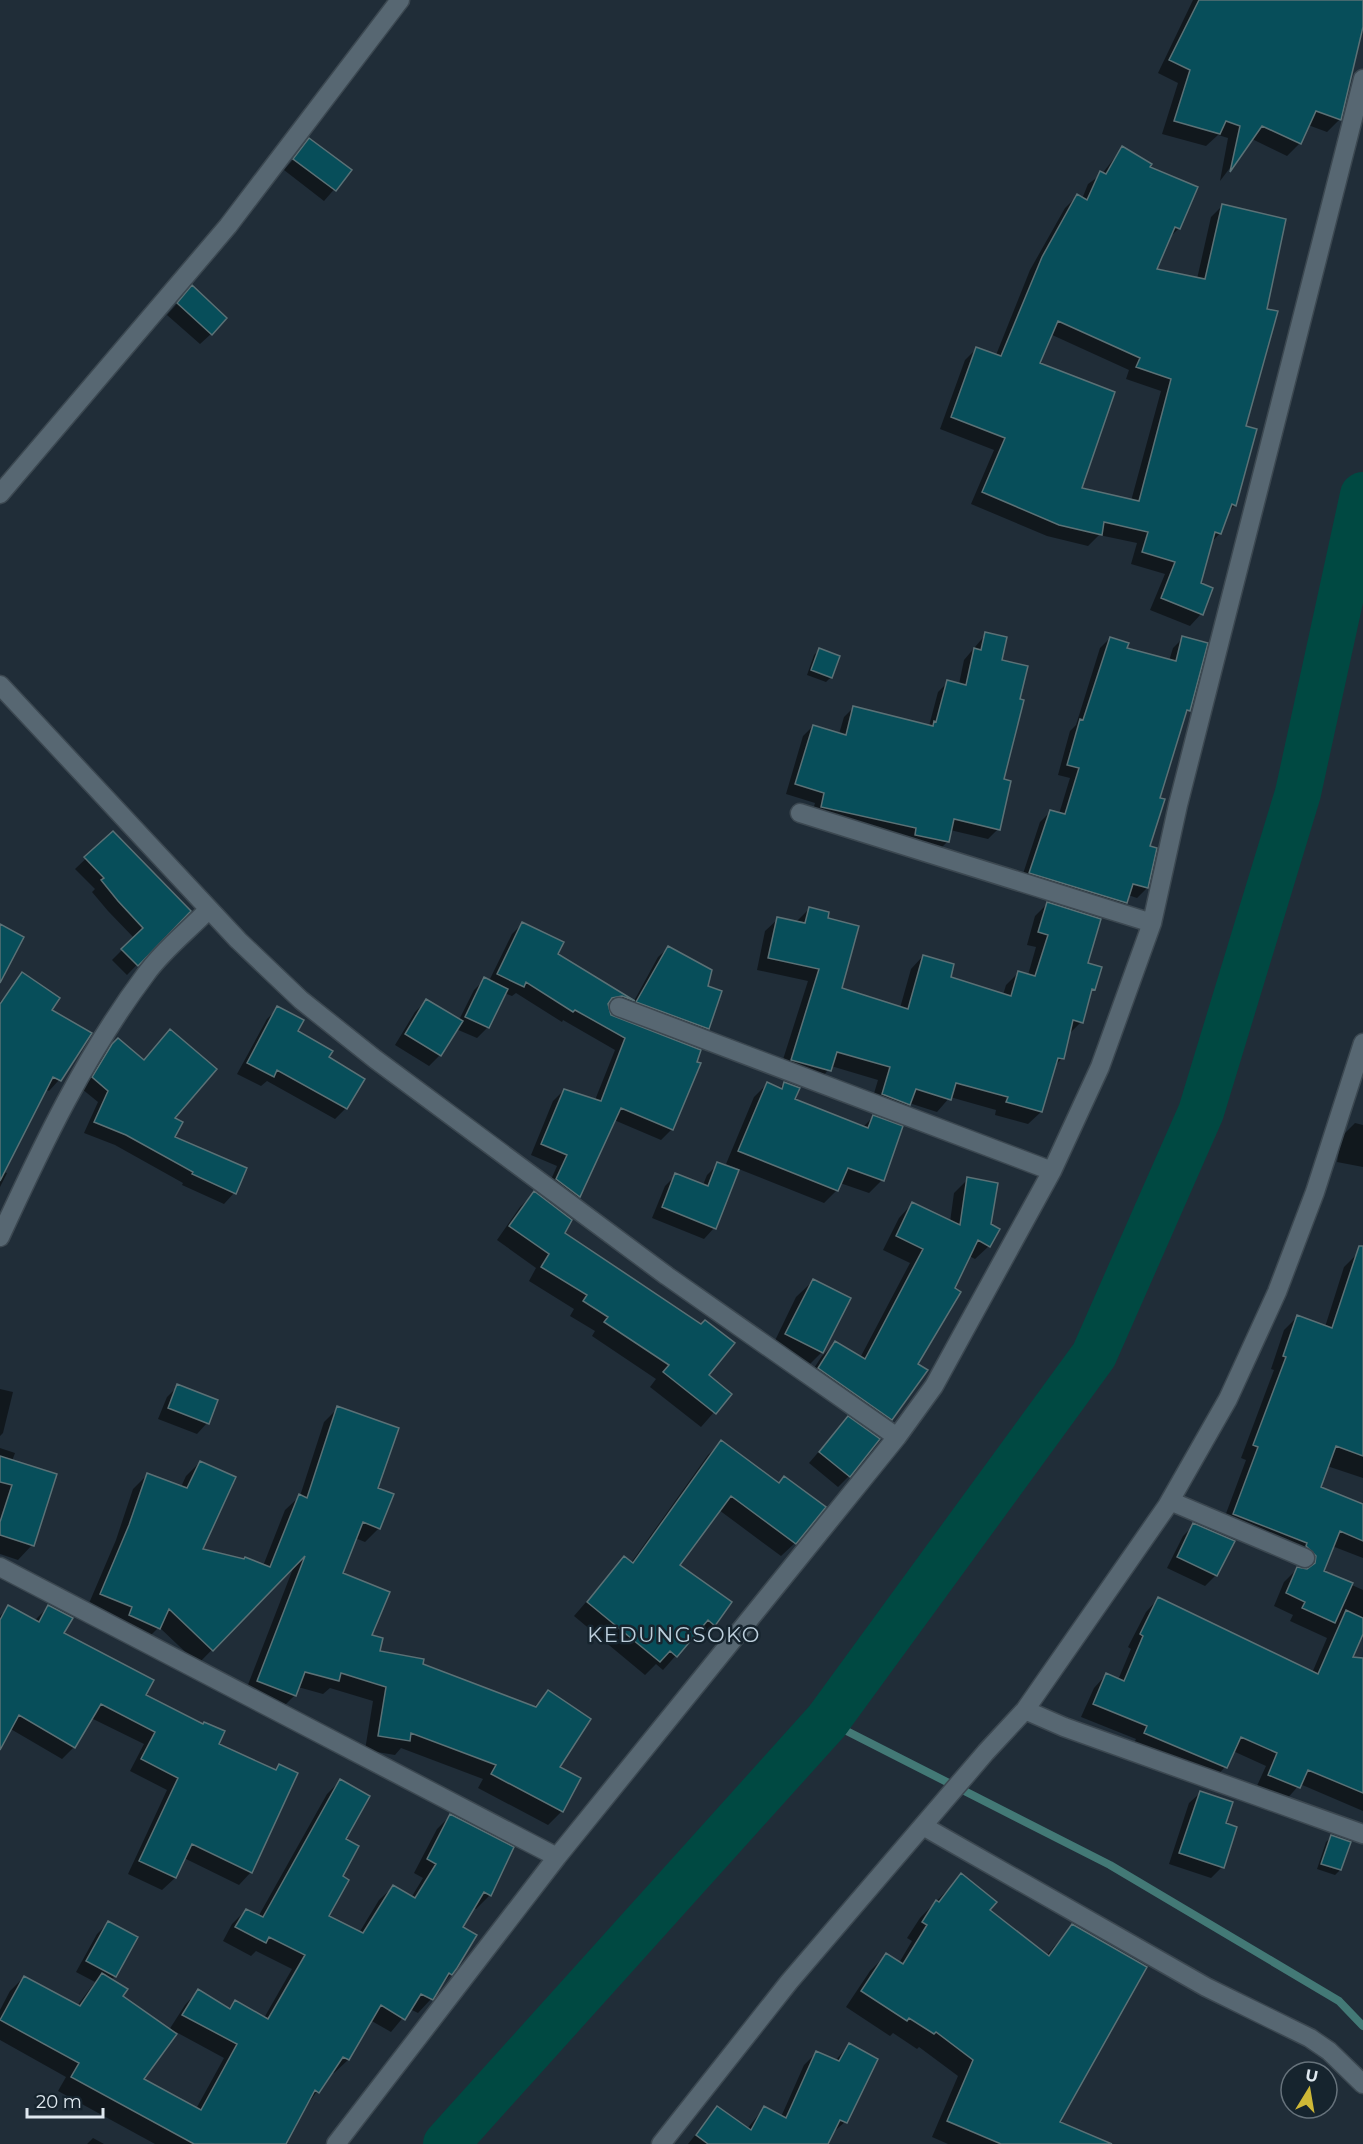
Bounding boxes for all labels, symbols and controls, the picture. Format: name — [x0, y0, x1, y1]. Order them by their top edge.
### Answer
district label: KEDUNGSOKO — [587, 1622, 761, 1647]
north arrow — [1279, 2060, 1339, 2120]
text: U — [1304, 2065, 1320, 2086]
scale bar — [27, 2081, 104, 2119]
text: 20 m — [36, 2091, 82, 2113]

